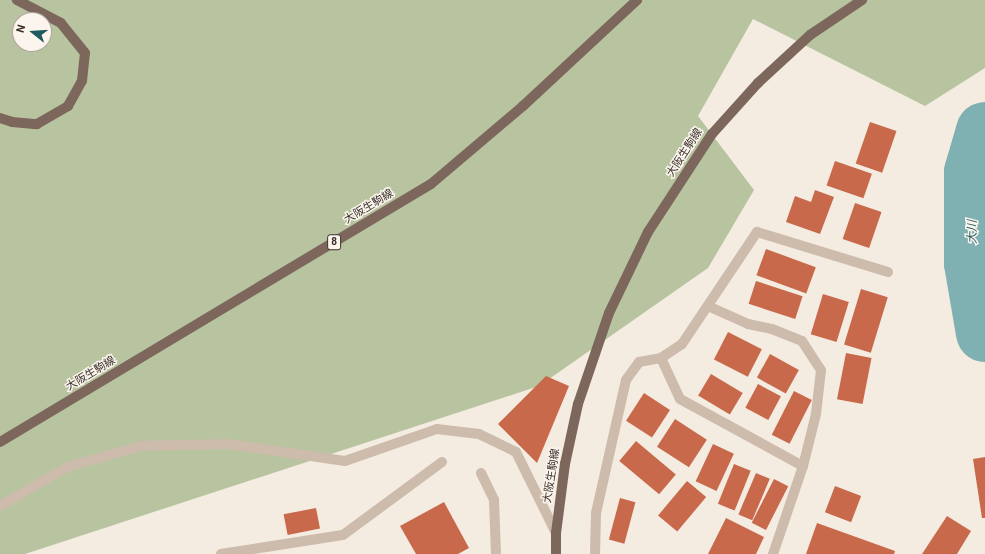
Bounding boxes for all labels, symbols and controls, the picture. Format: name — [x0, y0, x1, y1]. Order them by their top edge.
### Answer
north arrow — [12, 12, 52, 52]
text: N — [14, 23, 28, 34]
street label: 大阪生駒線 — [664, 126, 706, 180]
street label: 大阪生駒線 — [342, 187, 396, 227]
water label: 大川 — [966, 220, 980, 244]
road number: 8 — [327, 234, 341, 250]
street label: 大阪生駒線 — [64, 354, 118, 394]
street label: 大阪生駒線 — [541, 448, 563, 504]

